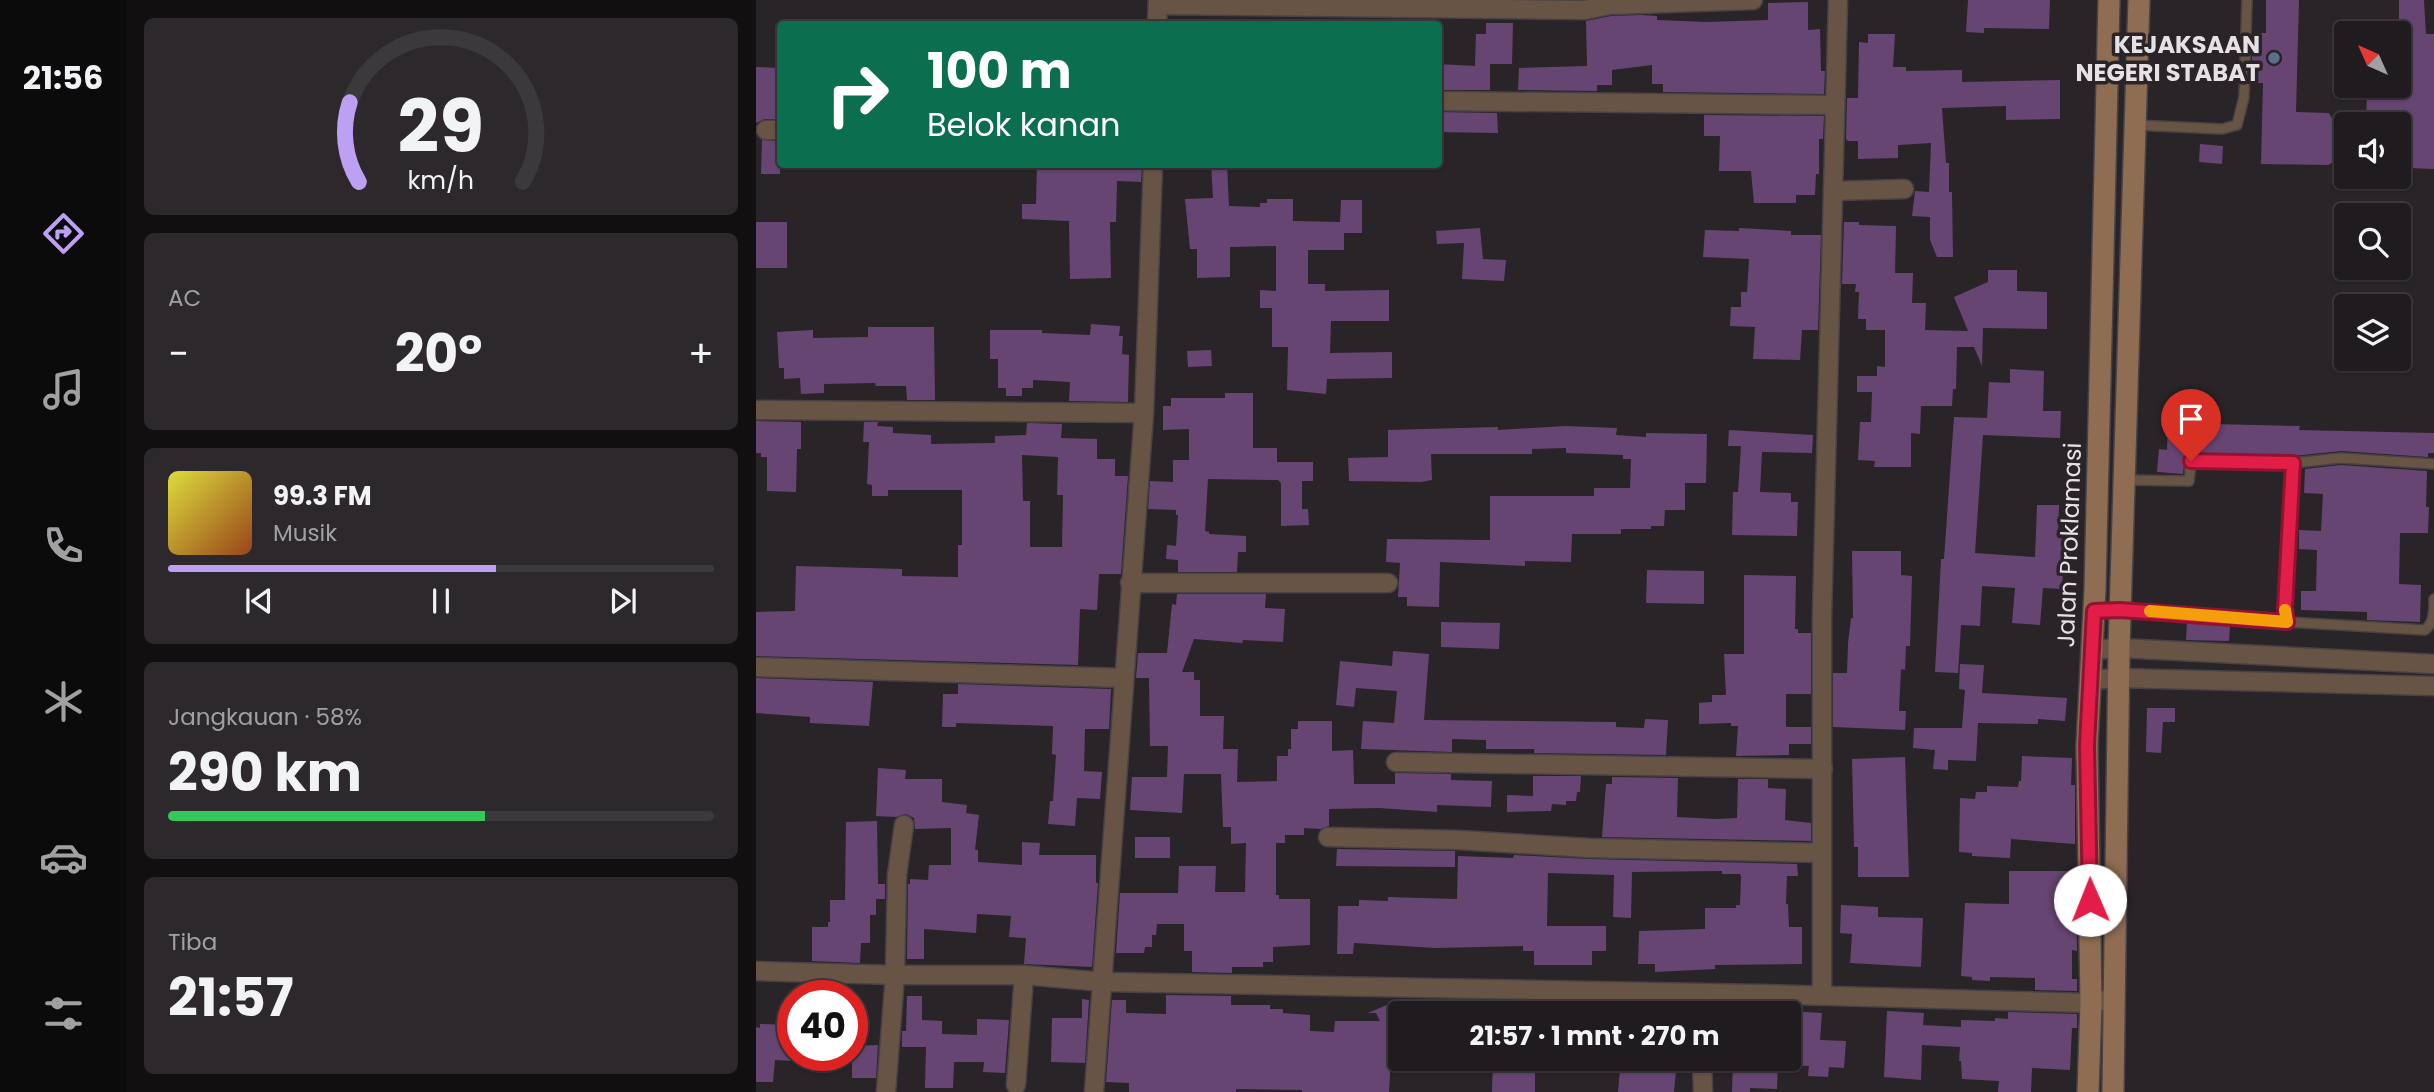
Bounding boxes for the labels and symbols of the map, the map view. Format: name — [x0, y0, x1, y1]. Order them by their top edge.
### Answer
north arrow — [2334, 21, 2412, 98]
place label: KEJAKSAAN NEGERI STABAT — [2076, 28, 2260, 89]
marker: KEJAKSAAN NEGERI STABAT — [2266, 50, 2282, 66]
pin — [2161, 389, 2221, 461]
street label: Jalan Proklamasi — [2049, 442, 2089, 648]
position arrow — [2053, 863, 2127, 937]
speed limit sign: 40 — [777, 980, 868, 1071]

